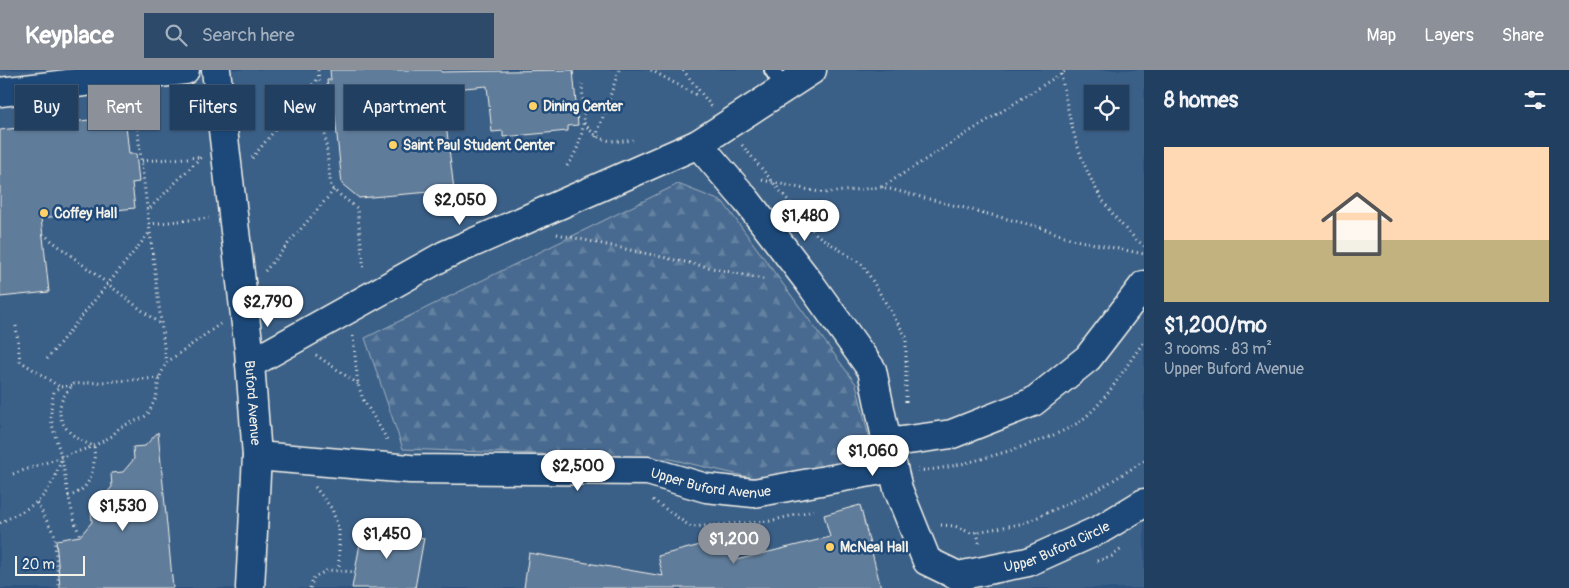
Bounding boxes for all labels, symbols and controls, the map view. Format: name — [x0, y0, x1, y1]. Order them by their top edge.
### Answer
search box — [144, 13, 494, 58]
text: Keyplace — [25, 21, 114, 50]
icon: search — [162, 21, 190, 49]
text: Search here — [202, 23, 295, 47]
text: Map — [1367, 24, 1396, 47]
text: Layers — [1424, 24, 1474, 47]
text: Share — [1502, 24, 1544, 47]
chip: Buy — [15, 85, 78, 130]
chip: Rent — [88, 85, 160, 130]
chip: Filters — [170, 85, 255, 130]
chip: New — [265, 85, 334, 130]
chip: Apartment — [344, 85, 464, 130]
map controls — [1084, 85, 1129, 130]
button: locate — [1084, 85, 1129, 130]
icon: filters — [1521, 86, 1549, 114]
text: 8 homes — [1164, 87, 1238, 114]
place label: Dining Center — [543, 98, 624, 115]
marker: Dining Center — [527, 100, 539, 112]
place label: Saint Paul Student Center — [403, 137, 556, 154]
marker: Saint Paul Student Center — [387, 139, 399, 151]
icon: home — [1312, 179, 1402, 269]
pin: $2,050 — [419, 184, 501, 226]
text: $2,050 — [434, 190, 486, 210]
pin: $1,480 — [764, 200, 846, 242]
place label: Coffey Hall — [54, 205, 117, 222]
text: $1,480 — [781, 206, 829, 226]
marker: Coffey Hall — [38, 207, 50, 219]
pin: $2,790 — [227, 286, 309, 328]
text: $2,790 — [243, 292, 293, 312]
text: $1,200/mo — [1164, 312, 1267, 339]
text: 3 rooms · 83 m² — [1164, 339, 1272, 359]
text: Upper Buford Avenue — [1164, 359, 1304, 379]
street label: Buford Avenue — [241, 360, 264, 446]
pin: $1,060 — [832, 434, 914, 477]
text: $1,060 — [848, 441, 898, 461]
pin: $2,500 — [537, 450, 619, 492]
text: $2,500 — [552, 456, 604, 476]
street label: Upper Buford Avenue — [649, 464, 772, 502]
pin: $1,530 — [82, 490, 164, 532]
text: $1,530 — [99, 496, 147, 516]
pin: $1,450 — [346, 518, 428, 560]
street label: Upper Buford Circle — [1003, 518, 1113, 576]
pin: $1,200 — [693, 522, 775, 565]
text: $1,450 — [363, 524, 411, 544]
text: $1,200 — [709, 529, 759, 549]
place label: McNeal Hall — [840, 539, 908, 556]
marker: McNeal Hall — [824, 541, 836, 553]
scale bar — [15, 553, 85, 576]
text: 20 m — [22, 556, 55, 573]

